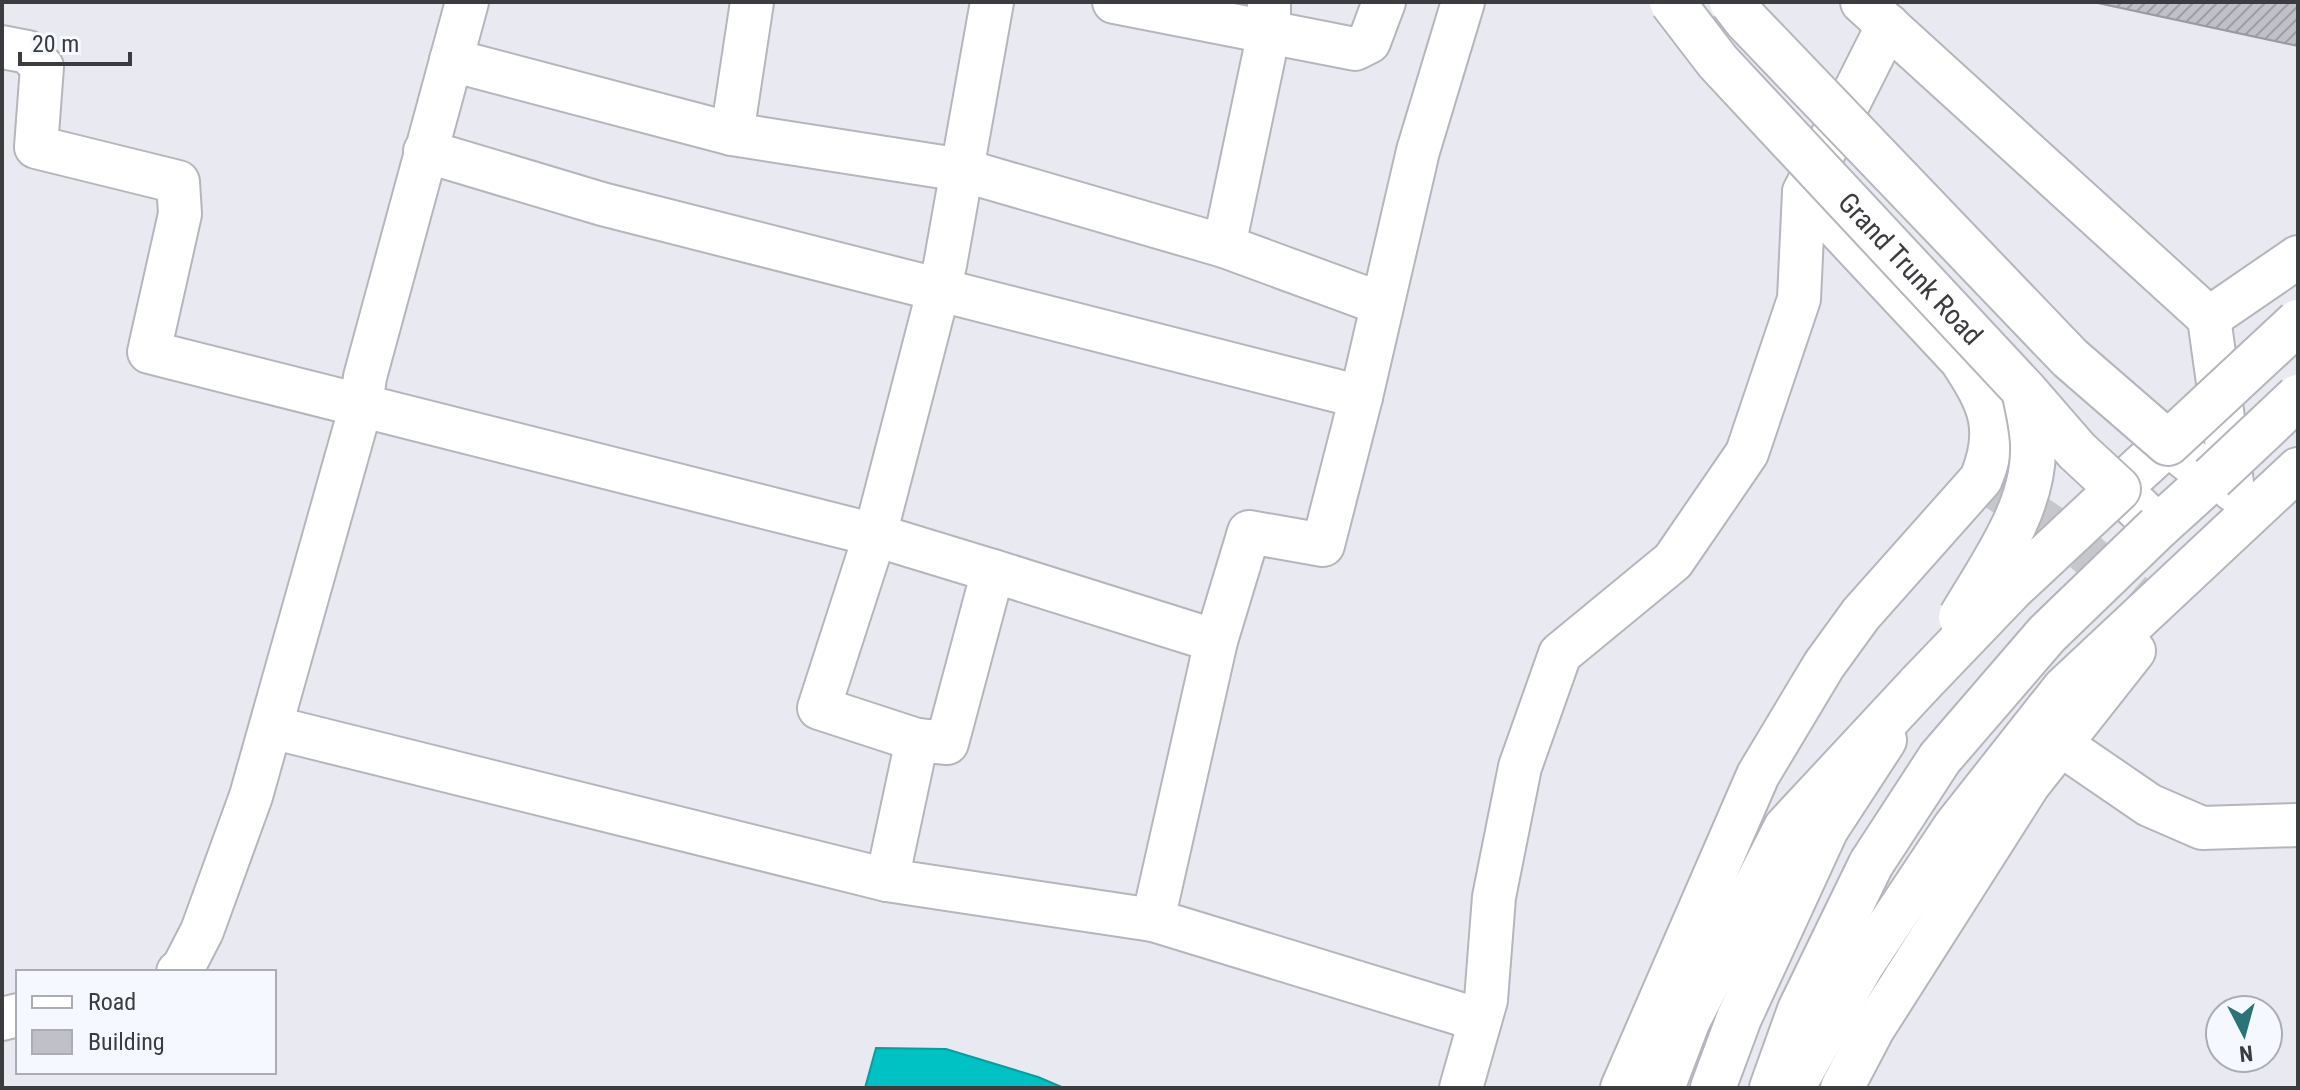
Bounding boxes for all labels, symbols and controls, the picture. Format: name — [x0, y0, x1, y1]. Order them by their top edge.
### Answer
scale bar — [20, 16, 130, 66]
text: 20 m — [32, 30, 79, 58]
street label: Grand Trunk Road — [1831, 186, 1989, 352]
legend — [16, 970, 276, 1074]
text: Road — [88, 988, 136, 1016]
north arrow — [2204, 994, 2284, 1074]
text: Building — [88, 1028, 165, 1056]
text: N — [2238, 1040, 2254, 1067]

